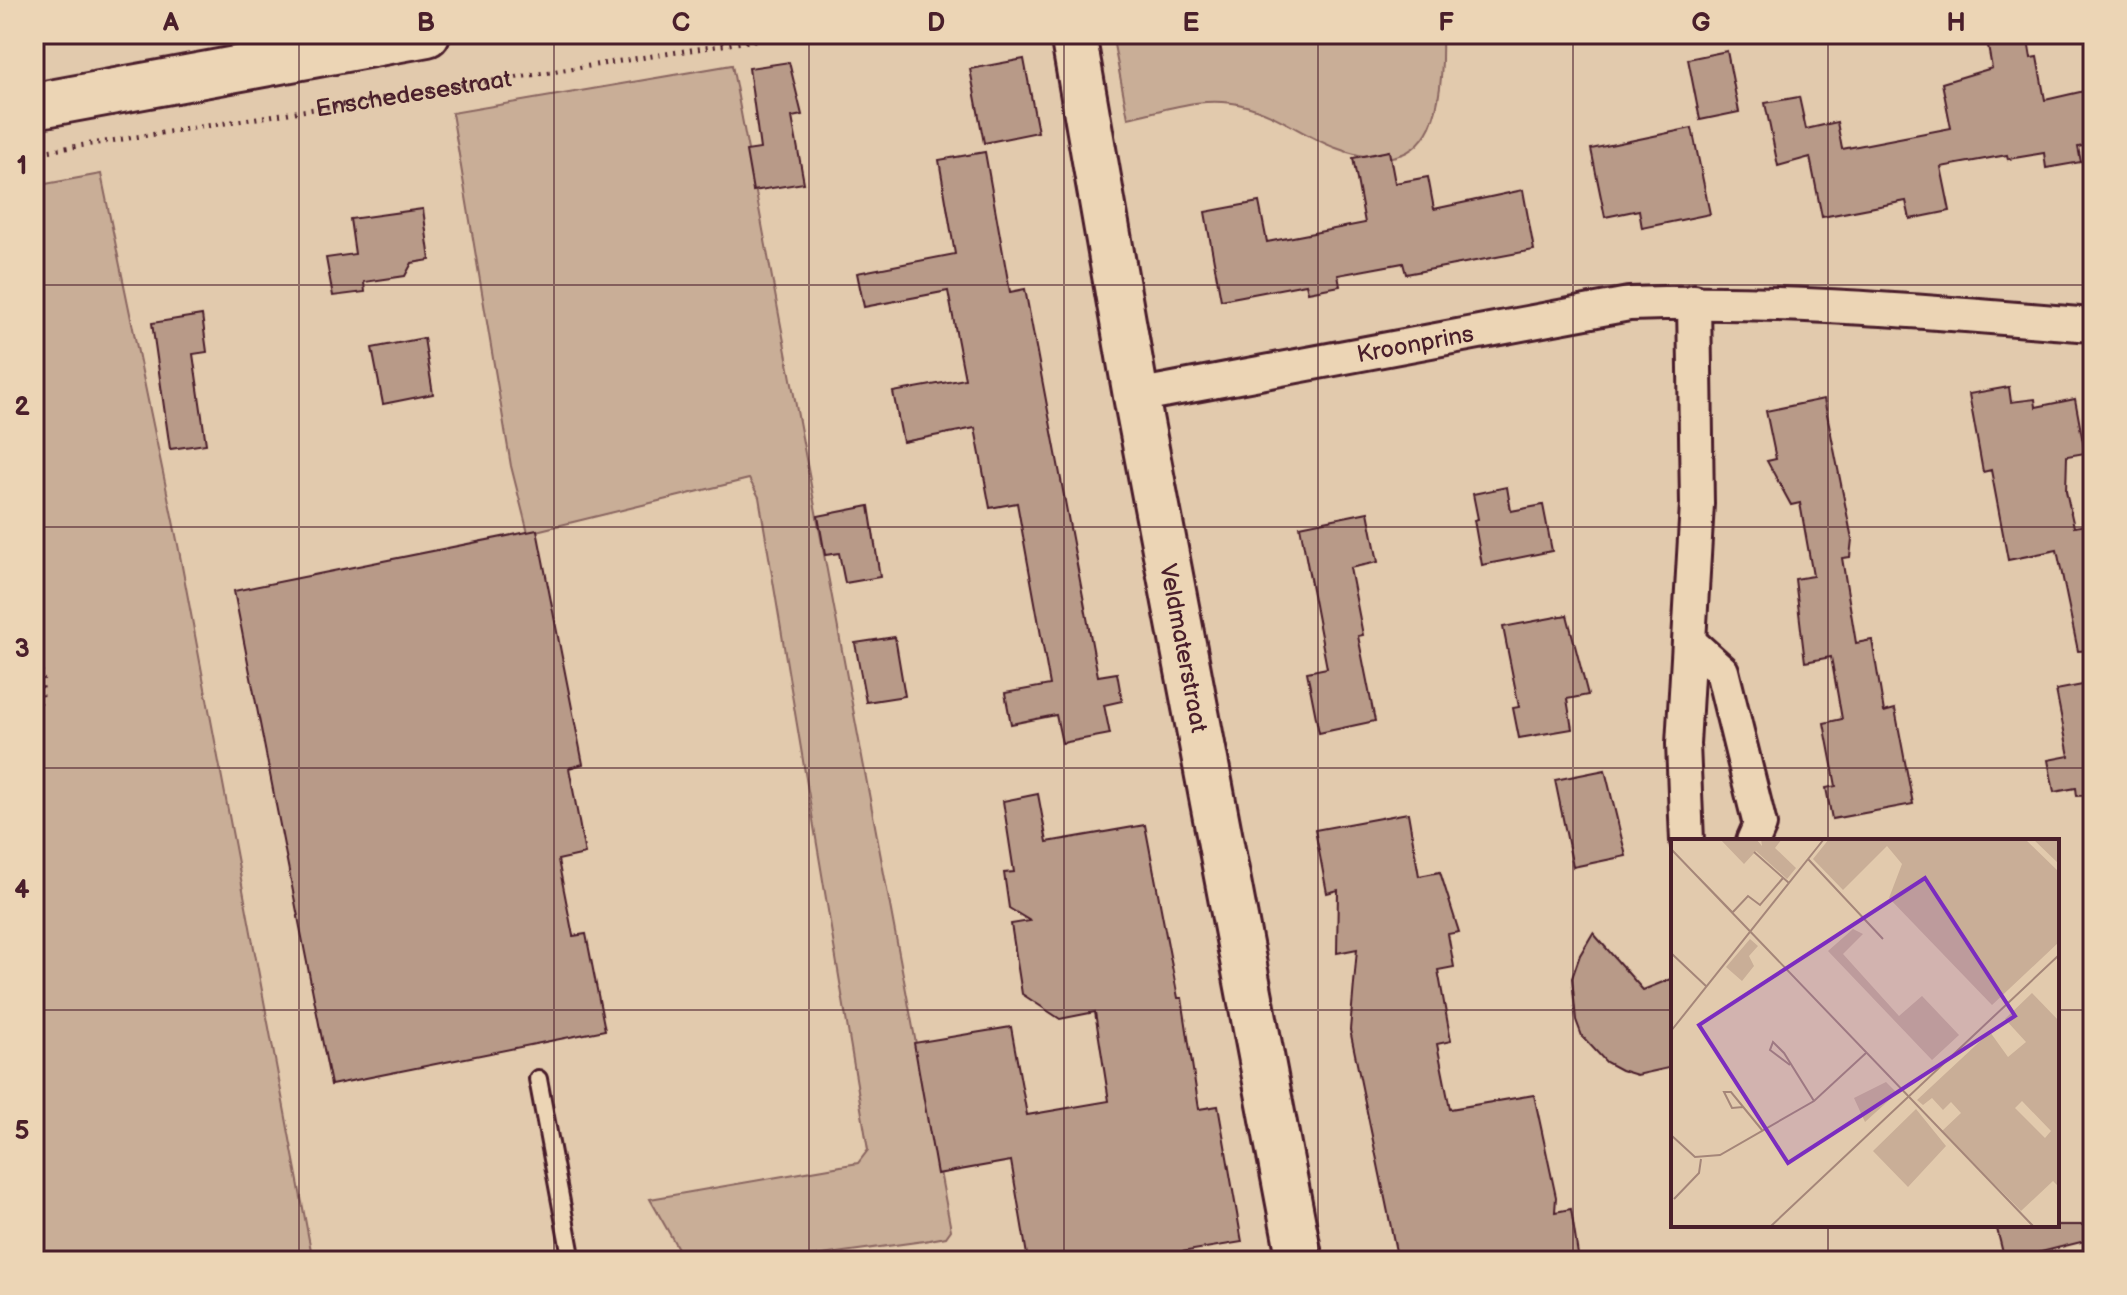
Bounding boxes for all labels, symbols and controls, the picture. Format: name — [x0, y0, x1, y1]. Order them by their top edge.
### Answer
text: A — [162, 8, 179, 39]
text: B — [417, 8, 435, 39]
text: C — [672, 8, 690, 39]
text: D — [927, 8, 945, 39]
text: E — [1183, 8, 1200, 39]
text: F — [1438, 8, 1454, 39]
text: G — [1691, 8, 1711, 39]
text: H — [1946, 8, 1966, 39]
street label: Enschedesestraat — [313, 64, 514, 123]
text: 1 — [17, 151, 27, 182]
street label: Kroonprins — [1354, 319, 1476, 369]
text: 2 — [14, 392, 30, 423]
street label: Veldmaterstraat — [1154, 561, 1214, 735]
text: 3 — [14, 634, 30, 665]
inset map — [1671, 839, 2059, 1227]
text: 4 — [14, 875, 30, 906]
text: 5 — [14, 1116, 30, 1147]

